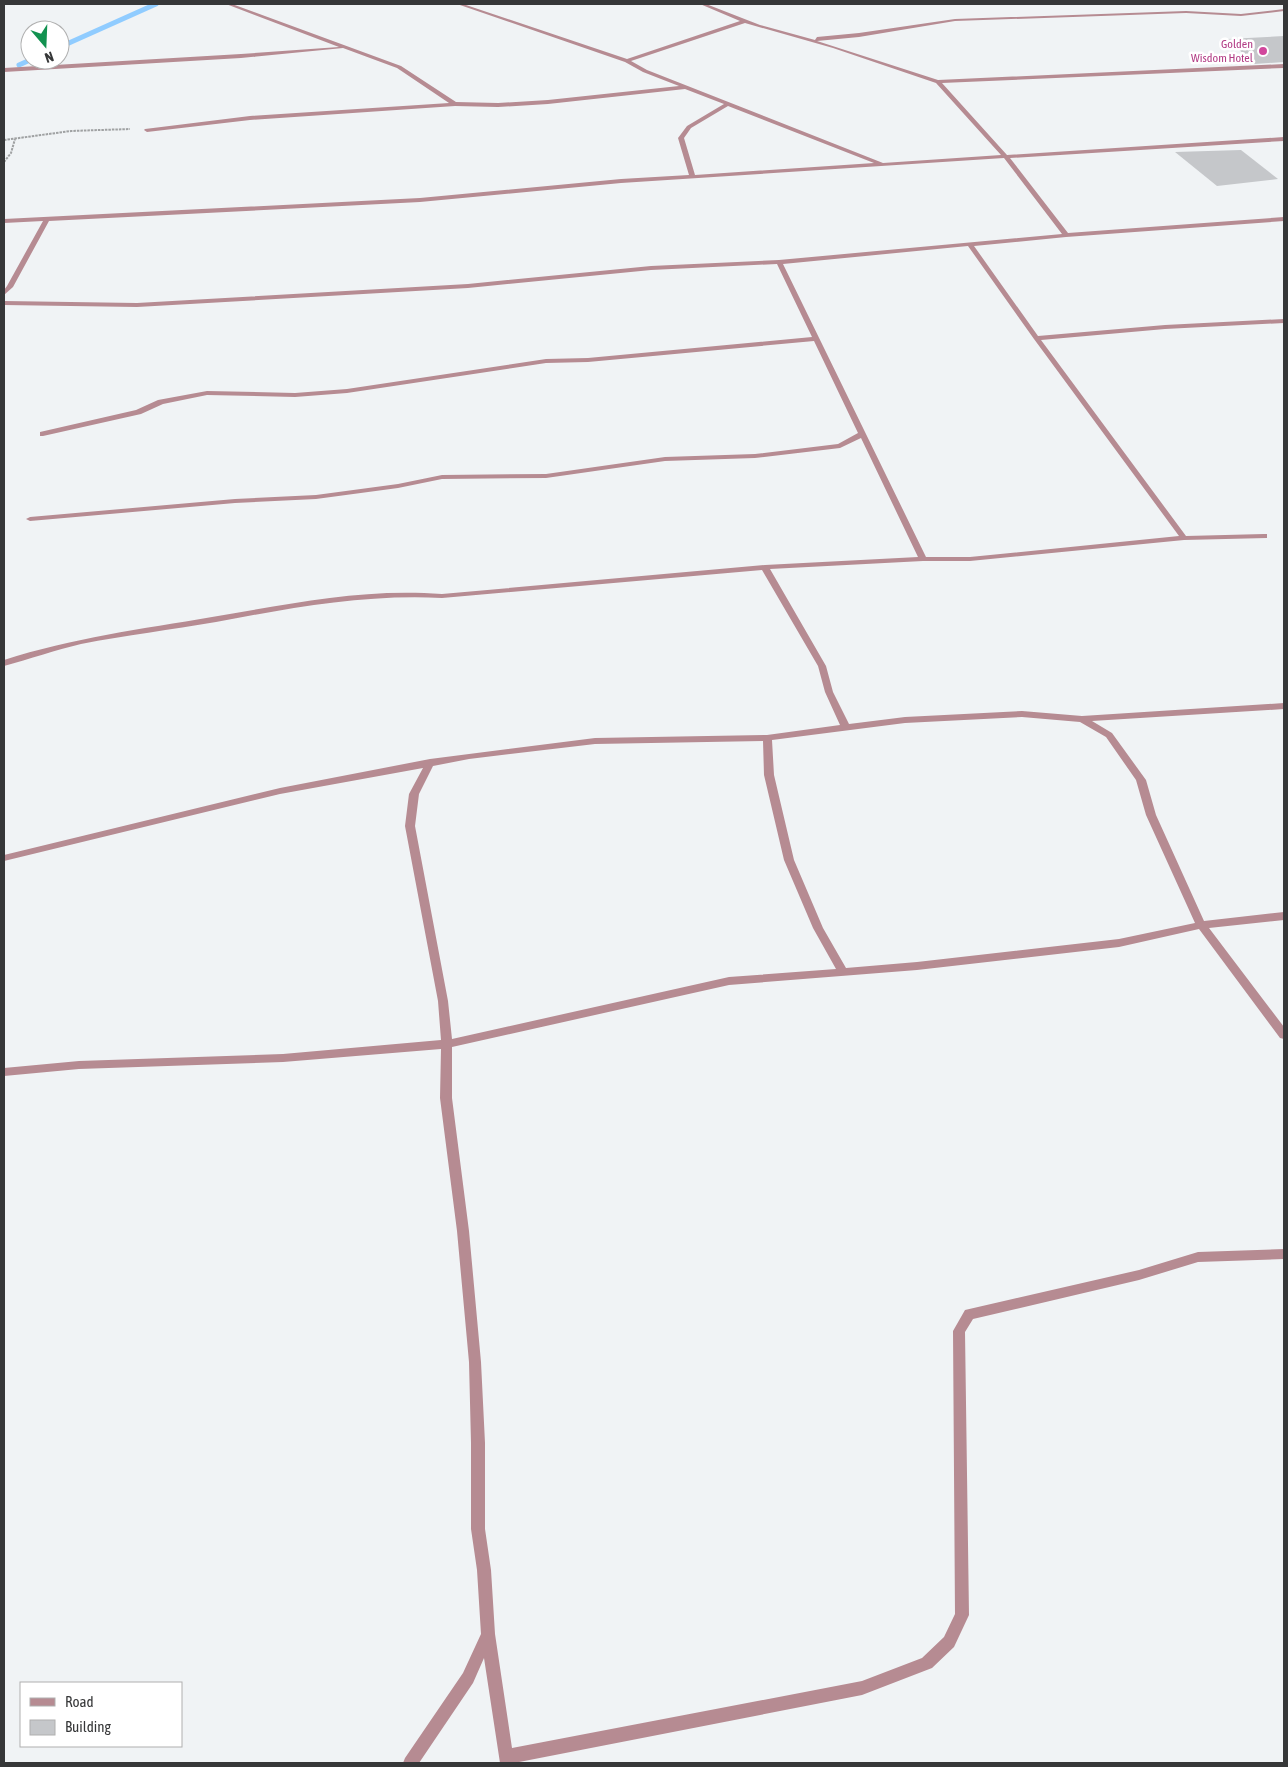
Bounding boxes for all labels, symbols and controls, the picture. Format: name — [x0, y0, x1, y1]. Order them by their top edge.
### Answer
north arrow — [20, 20, 70, 70]
place label: Golden Wisdom Hotel — [1191, 37, 1254, 65]
marker: Golden Wisdom Hotel — [1257, 45, 1269, 57]
text: N — [43, 48, 56, 66]
legend — [20, 1682, 182, 1747]
text: Road — [65, 1693, 94, 1710]
text: Building — [65, 1718, 111, 1735]

